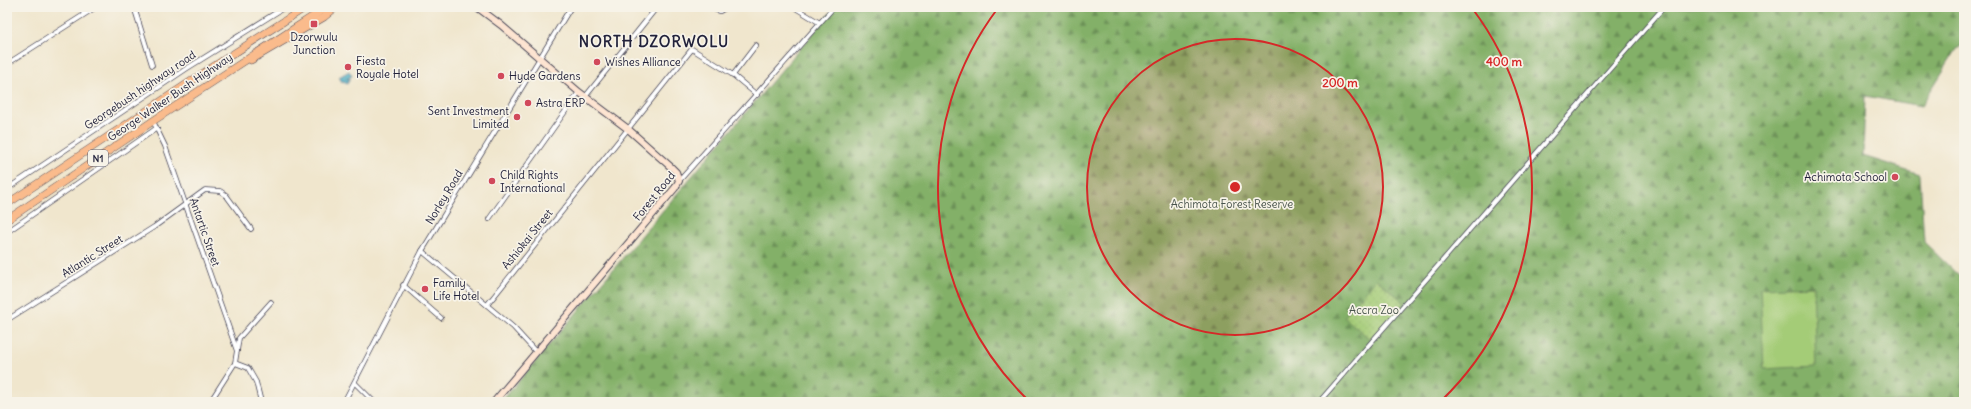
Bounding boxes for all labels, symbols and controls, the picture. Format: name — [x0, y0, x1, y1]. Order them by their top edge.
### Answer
marker: Dzorwulu Junction — [309, 19, 319, 29]
place label: Dzorwulu Junction — [290, 30, 338, 57]
district label: NORTH DZORWOLU — [579, 32, 729, 51]
street label: Georgebush highway road — [82, 47, 199, 132]
street label: George Walker Bush Highway — [105, 50, 235, 144]
place label: Fiesta Royale Hotel — [356, 54, 419, 81]
text: 400 m — [1486, 54, 1523, 69]
place label: Wishes Alliance — [605, 55, 681, 69]
marker: Wishes Alliance — [592, 57, 602, 67]
marker: Fiesta Royale Hotel — [343, 62, 353, 72]
place label: Hyde Gardens — [509, 69, 580, 83]
marker: Hyde Gardens — [496, 71, 506, 81]
text: 200 m — [1322, 75, 1358, 90]
place label: Astra ERP — [536, 96, 586, 110]
marker: Astra ERP — [523, 98, 533, 108]
place label: Sent Investment Limited — [428, 104, 510, 131]
marker: Sent Investment Limited — [512, 112, 522, 122]
road number: N1 — [88, 150, 108, 166]
street label: Norley Road — [422, 167, 466, 227]
place label: Child Rights International — [500, 168, 565, 195]
street label: Forest Road — [630, 168, 678, 223]
place label: Achimota School — [1804, 170, 1887, 184]
marker: Achimota School — [1890, 172, 1900, 182]
marker: Child Rights International — [487, 176, 497, 186]
centre of rings — [1228, 180, 1242, 194]
street label: Antartic Street — [187, 196, 223, 268]
park label: Achimota Forest Reserve — [1171, 197, 1293, 211]
street label: Ashiokai Street — [498, 206, 556, 272]
street label: Atlantic Street — [59, 232, 125, 280]
place label: Family Life Hotel — [433, 276, 479, 303]
marker: Family Life Hotel — [420, 284, 430, 294]
park label: Accra Zoo — [1349, 303, 1399, 317]

